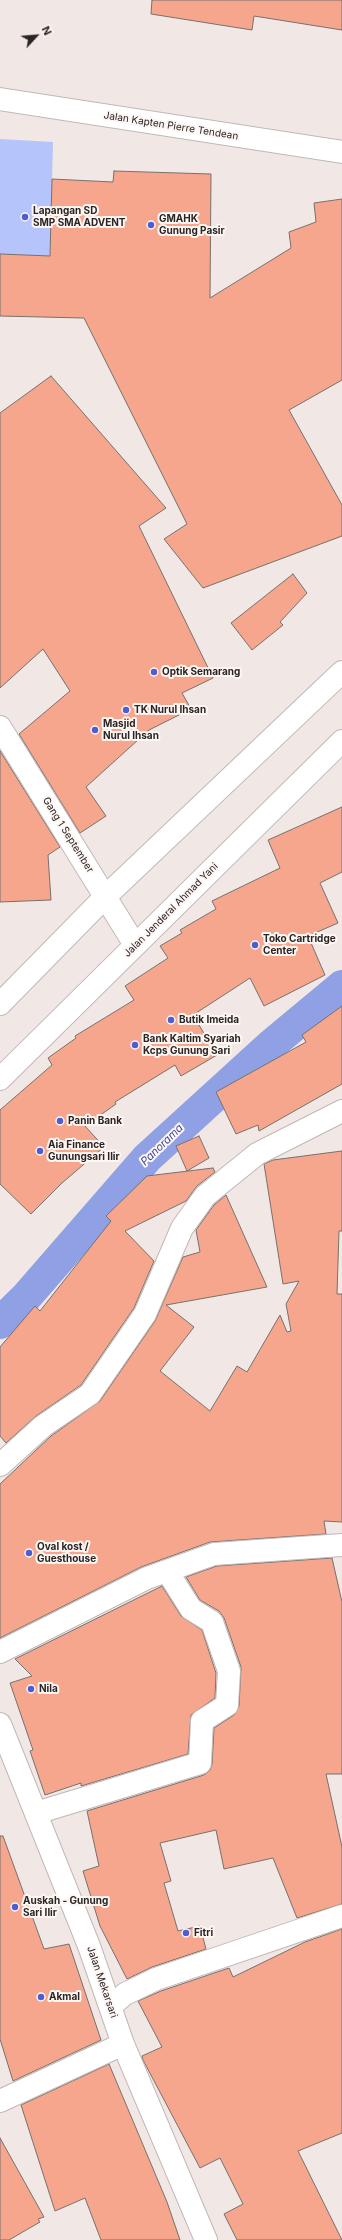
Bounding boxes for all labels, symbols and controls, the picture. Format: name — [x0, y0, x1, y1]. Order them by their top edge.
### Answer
north arrow — [16, 16, 56, 56]
text: N — [39, 24, 55, 38]
street label: Jalan Kapten Pierre Tendean — [103, 109, 239, 143]
place label: Lapangan SD SMP SMA ADVENT — [33, 205, 126, 228]
marker: Lapangan SD SMP SMA ADVENT — [20, 212, 30, 222]
place label: GMAHK Gunung Pasir — [159, 213, 225, 236]
marker: GMAHK Gunung Pasir — [146, 220, 156, 230]
place label: Optik Semarang — [162, 666, 240, 678]
marker: Optik Semarang — [149, 667, 159, 677]
place label: TK Nurul Ihsan — [134, 704, 206, 716]
marker: TK Nurul Ihsan — [121, 705, 131, 715]
place label: Masjid Nurul Ihsan — [103, 718, 159, 742]
marker: Masjid Nurul Ihsan — [90, 725, 100, 735]
street label: Gang 1 September — [40, 795, 96, 875]
street label: Jalan Jenderal Ahmad Yani — [121, 860, 221, 960]
place label: Toko Cartridge Center — [263, 933, 336, 956]
marker: Toko Cartridge Center — [250, 940, 260, 950]
place label: Butik Imeida — [179, 1014, 239, 1026]
marker: Butik Imeida — [166, 1015, 176, 1025]
place label: Bank Kaltim Syariah Kcps Gunung Sari — [143, 1033, 241, 1056]
marker: Bank Kaltim Syariah Kcps Gunung Sari — [130, 1040, 140, 1050]
place label: Panin Bank — [68, 1115, 122, 1127]
marker: Panin Bank — [55, 1116, 65, 1126]
water label: Panorama — [138, 1122, 186, 1168]
place label: Aia Finance Gunungsari Ilir — [48, 1139, 120, 1162]
marker: Aia Finance Gunungsari Ilir — [35, 1146, 45, 1156]
place label: Oval kost / Guesthouse — [37, 1541, 96, 1564]
marker: Oval kost / Guesthouse — [24, 1548, 34, 1558]
place label: Nila — [39, 1683, 58, 1695]
marker: Nila — [26, 1684, 36, 1694]
place label: Auskah - Gunung Sari Ilir — [23, 1895, 108, 1918]
marker: Auskah - Gunung Sari Ilir — [10, 1902, 20, 1912]
place label: Fitri — [194, 1927, 213, 1939]
marker: Fitri — [181, 1928, 191, 1938]
street label: Jalan Mekarsari — [84, 1945, 120, 2019]
place label: Akmal — [49, 1991, 80, 2003]
marker: Akmal — [36, 1992, 46, 2002]

